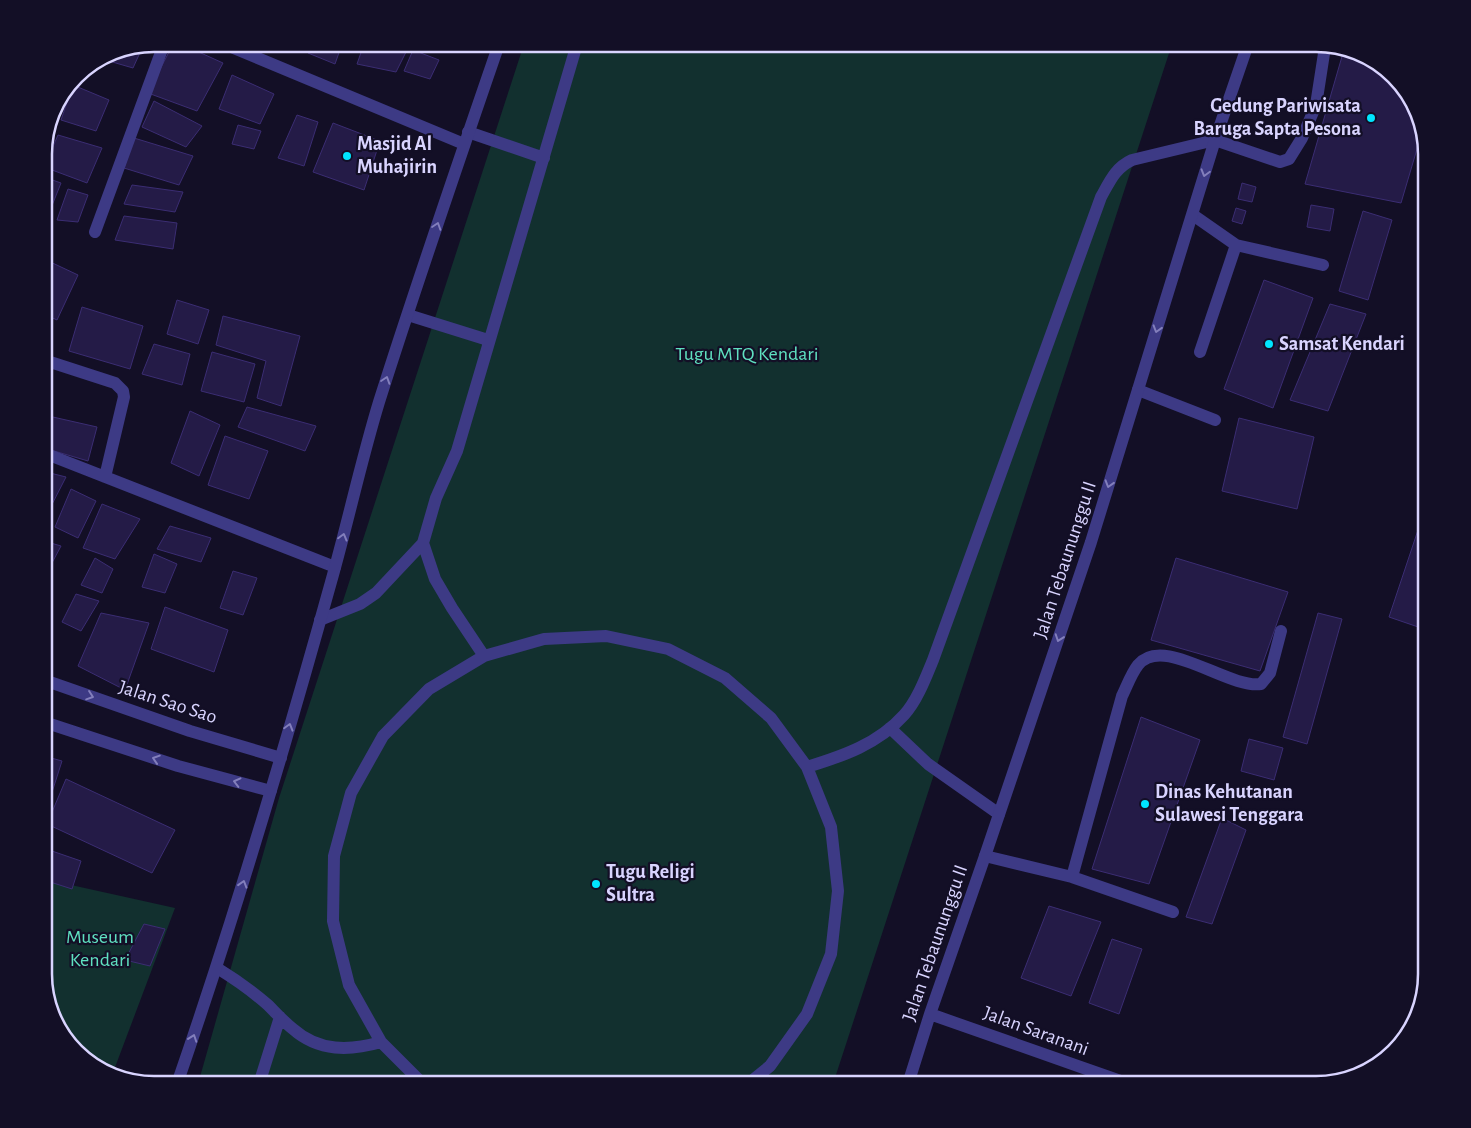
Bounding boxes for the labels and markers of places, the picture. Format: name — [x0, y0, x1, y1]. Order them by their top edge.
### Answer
place label: Gedung Pariwisata Baruga Sapta Pesona — [1194, 96, 1361, 139]
marker: Gedung Pariwisata Baruga Sapta Pesona — [1365, 112, 1377, 124]
place label: Masjid Al Muhajirin — [357, 134, 437, 177]
marker: Masjid Al Muhajirin — [341, 150, 353, 162]
place label: Samsat Kendari — [1279, 334, 1405, 354]
marker: Samsat Kendari — [1263, 338, 1275, 350]
place label: Dinas Kehutanan Sulawesi Tenggara — [1155, 782, 1304, 825]
marker: Dinas Kehutanan Sulawesi Tenggara — [1139, 798, 1151, 810]
place label: Tugu Religi Sultra — [606, 862, 695, 905]
marker: Tugu Religi Sultra — [590, 878, 602, 890]

